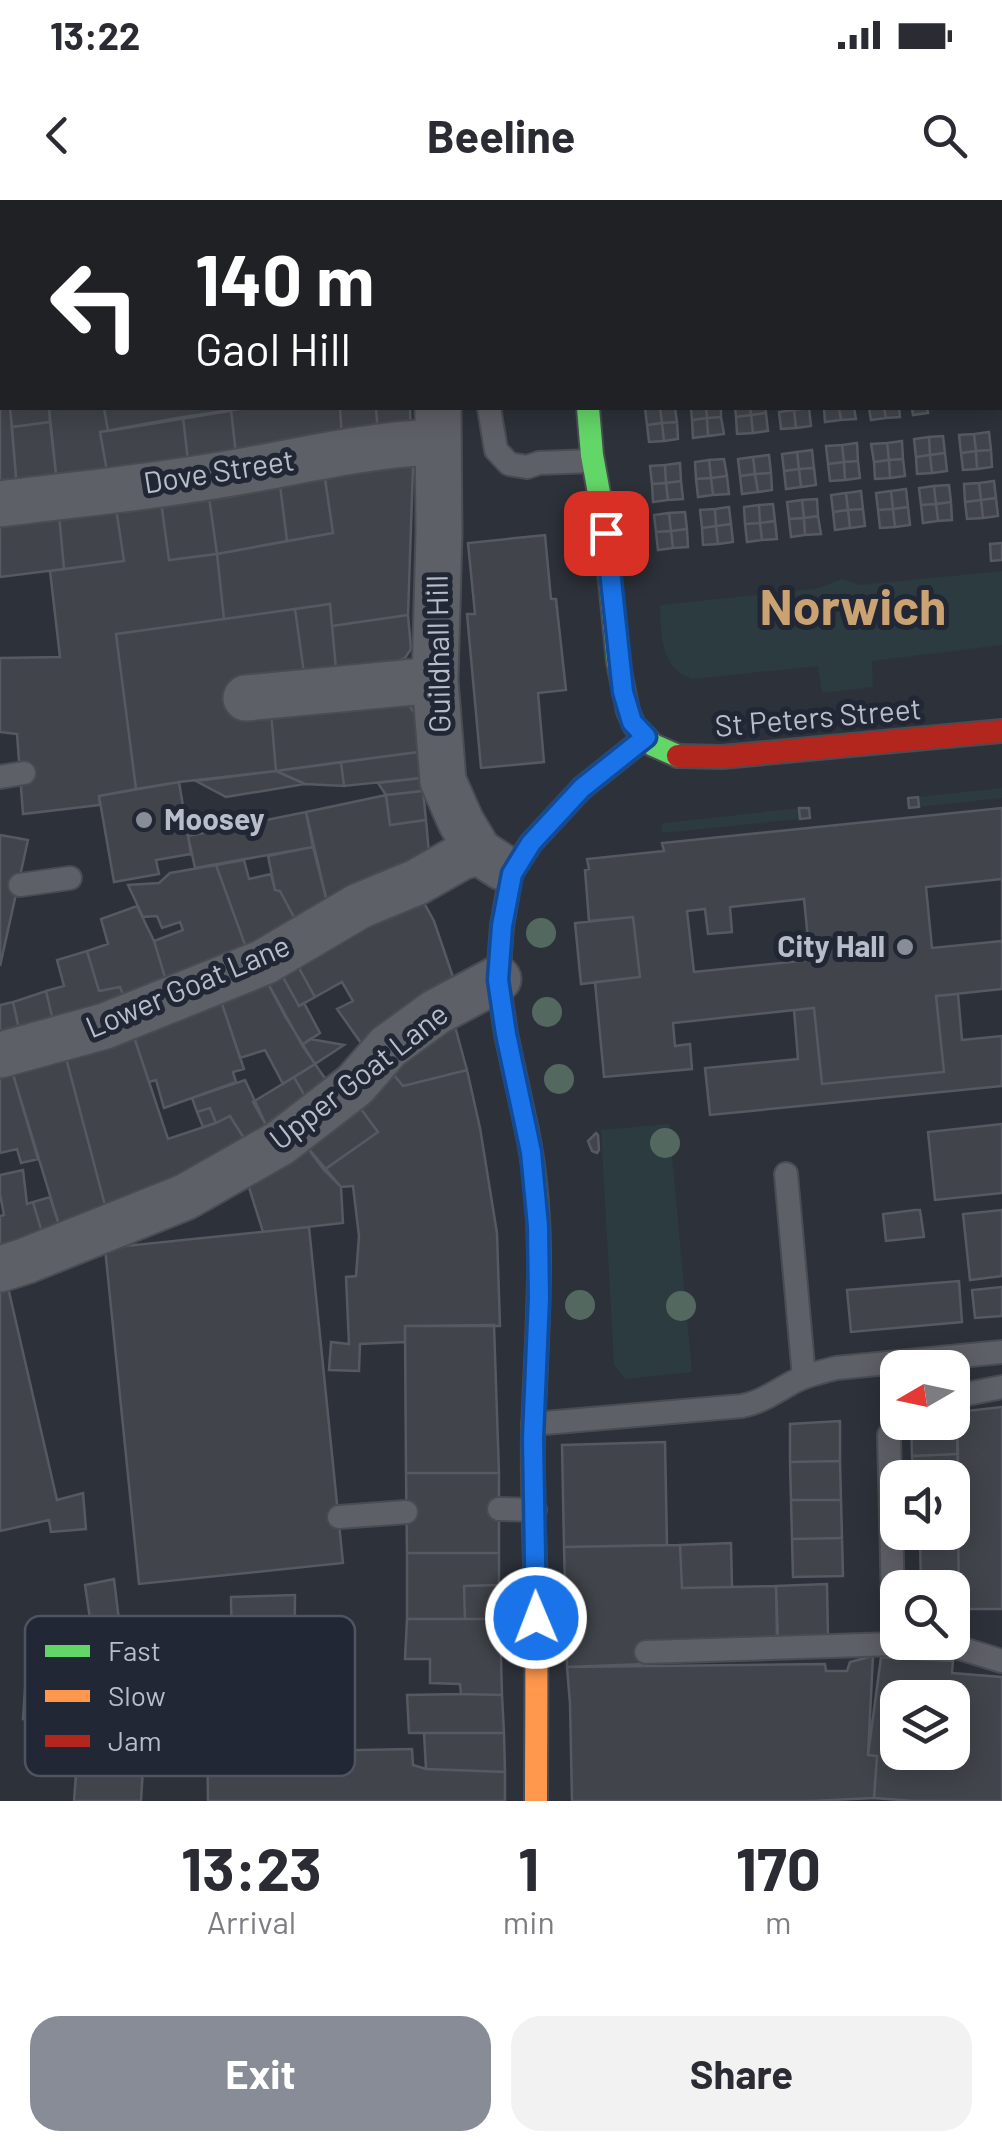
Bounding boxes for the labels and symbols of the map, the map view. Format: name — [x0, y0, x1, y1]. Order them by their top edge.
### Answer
street label: Dove Street — [141, 440, 297, 500]
pin — [564, 491, 649, 576]
street label: Guildhall Hill — [418, 575, 456, 733]
district label: Norwich — [760, 575, 946, 635]
street label: St Peters Street — [713, 689, 923, 743]
place label: Moosey — [164, 800, 265, 836]
marker: Moosey — [133, 809, 155, 831]
street label: Lower Goat Lane — [80, 926, 295, 1044]
place label: City Hall — [777, 927, 885, 963]
marker: City Hall — [894, 936, 916, 958]
street label: Upper Goat Lane — [261, 995, 454, 1156]
north arrow — [880, 1350, 970, 1440]
position arrow — [484, 1566, 588, 1670]
legend — [25, 1616, 355, 1776]
text: Fast — [108, 1633, 161, 1667]
text: Slow — [108, 1678, 166, 1712]
text: Jam — [108, 1723, 162, 1757]

